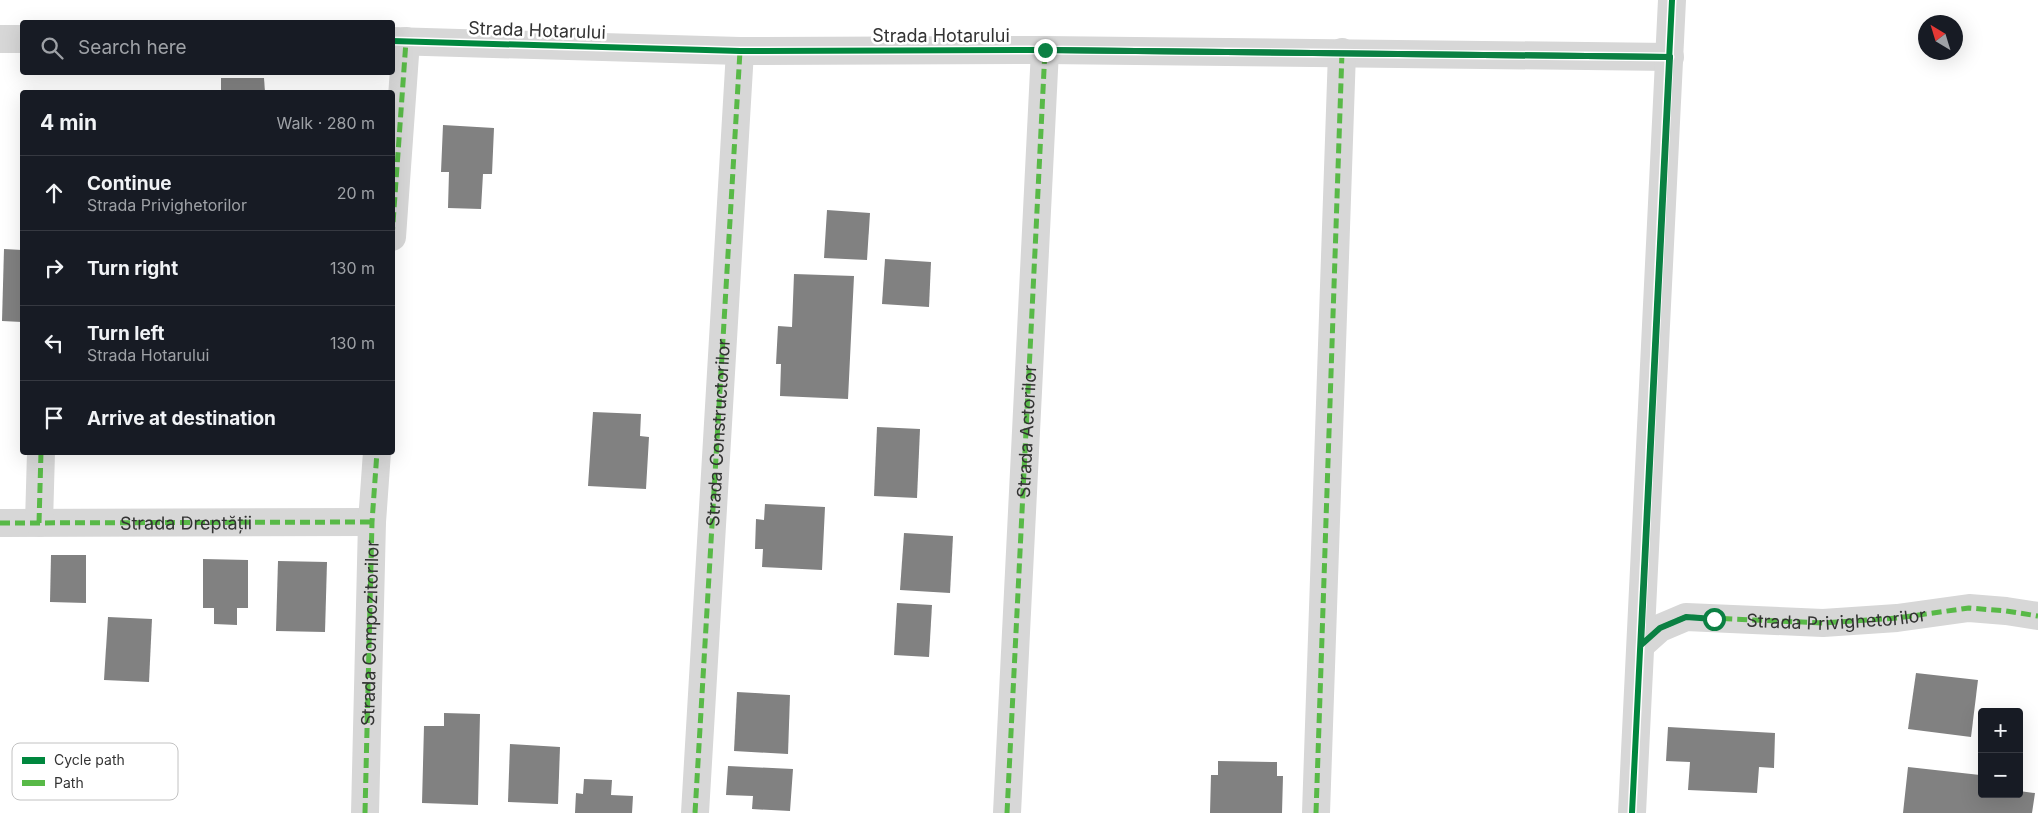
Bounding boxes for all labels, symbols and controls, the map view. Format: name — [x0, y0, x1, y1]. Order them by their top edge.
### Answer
north arrow — [1918, 15, 1963, 60]
street label: Strada Hotarului — [468, 17, 606, 43]
search box — [20, 20, 395, 75]
street label: Strada Hotarului — [872, 25, 1010, 46]
icon: search — [38, 34, 66, 62]
text: Search here — [78, 36, 187, 59]
route end — [1034, 39, 1057, 62]
text: 4 min — [40, 110, 97, 135]
text: Walk · 280 m — [277, 113, 375, 133]
text: Continue — [87, 172, 172, 195]
icon: ahead — [40, 179, 68, 207]
text: 20 m — [337, 183, 375, 203]
text: Strada Privighetorilor — [87, 195, 247, 215]
icon: right — [40, 254, 68, 282]
text: Turn right — [87, 257, 178, 280]
text: 130 m — [330, 258, 375, 278]
text: Turn left — [87, 322, 165, 345]
icon: left — [40, 329, 68, 357]
text: 130 m — [330, 333, 375, 353]
street label: Strada Constructorilor — [701, 338, 734, 527]
text: Strada Hotarului — [87, 345, 209, 365]
street label: Strada Actorilor — [1012, 364, 1040, 498]
icon: arrive — [40, 404, 68, 432]
text: Arrive at destination — [87, 407, 276, 430]
street label: Strada Dreptății — [120, 512, 252, 534]
street label: Strada Compozitorilor — [357, 540, 382, 726]
street label: Strada Privighetorilor — [1746, 604, 1927, 634]
route start — [1703, 608, 1726, 631]
map controls — [1978, 708, 2023, 798]
button: + — [1978, 708, 2023, 753]
legend — [12, 743, 178, 800]
text: Cycle path — [54, 751, 125, 768]
button: − — [1978, 753, 2023, 798]
text: Path — [54, 774, 84, 791]

